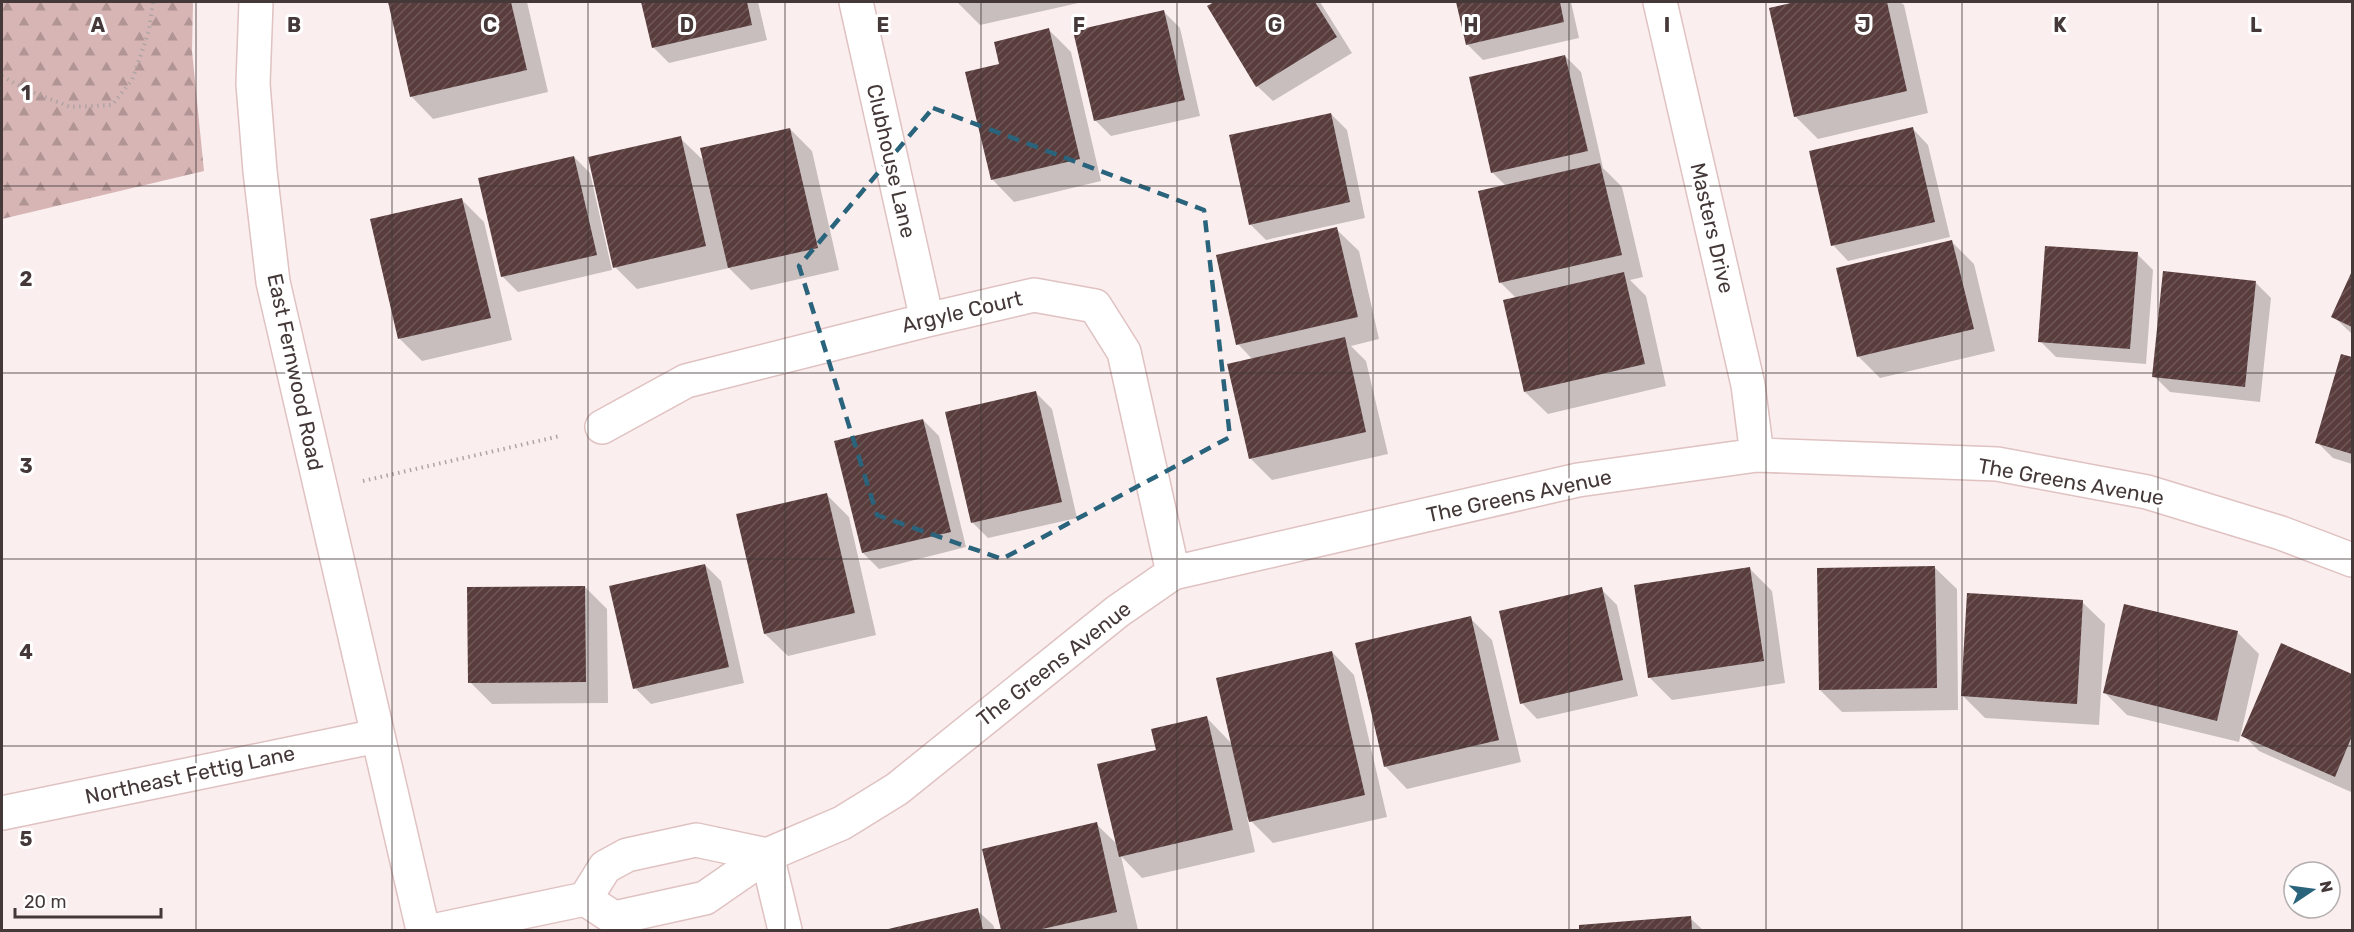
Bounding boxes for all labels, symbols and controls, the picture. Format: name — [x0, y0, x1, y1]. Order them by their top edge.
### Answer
text: A — [91, 13, 106, 37]
text: B — [287, 13, 301, 37]
text: C — [483, 13, 497, 37]
text: D — [680, 13, 694, 37]
text: E — [877, 13, 889, 37]
text: F — [1073, 13, 1085, 37]
text: G — [1268, 13, 1282, 37]
text: H — [1464, 13, 1478, 37]
text: I — [1664, 13, 1670, 37]
text: J — [1857, 13, 1871, 37]
text: K — [2053, 13, 2067, 37]
text: L — [2250, 13, 2262, 37]
text: 1 — [21, 81, 31, 105]
street label: Clubhouse Lane — [862, 81, 921, 240]
street label: Masters Drive — [1685, 160, 1740, 296]
text: 2 — [20, 267, 33, 291]
street label: East Fernwood Road — [262, 271, 329, 473]
street label: Argyle Court — [899, 286, 1025, 338]
street label: The Greens Avenue — [1976, 453, 2166, 510]
text: 3 — [19, 454, 33, 478]
street label: The Greens Avenue — [1424, 464, 1614, 527]
street label: The Greens Avenue — [972, 596, 1136, 732]
text: 4 — [19, 640, 33, 664]
street label: Northeast Fettig Lane — [83, 740, 297, 809]
text: 5 — [20, 827, 33, 851]
north arrow — [2282, 860, 2342, 920]
text: N — [2316, 879, 2337, 894]
scale bar — [15, 881, 160, 919]
text: 20 m — [24, 891, 66, 913]

